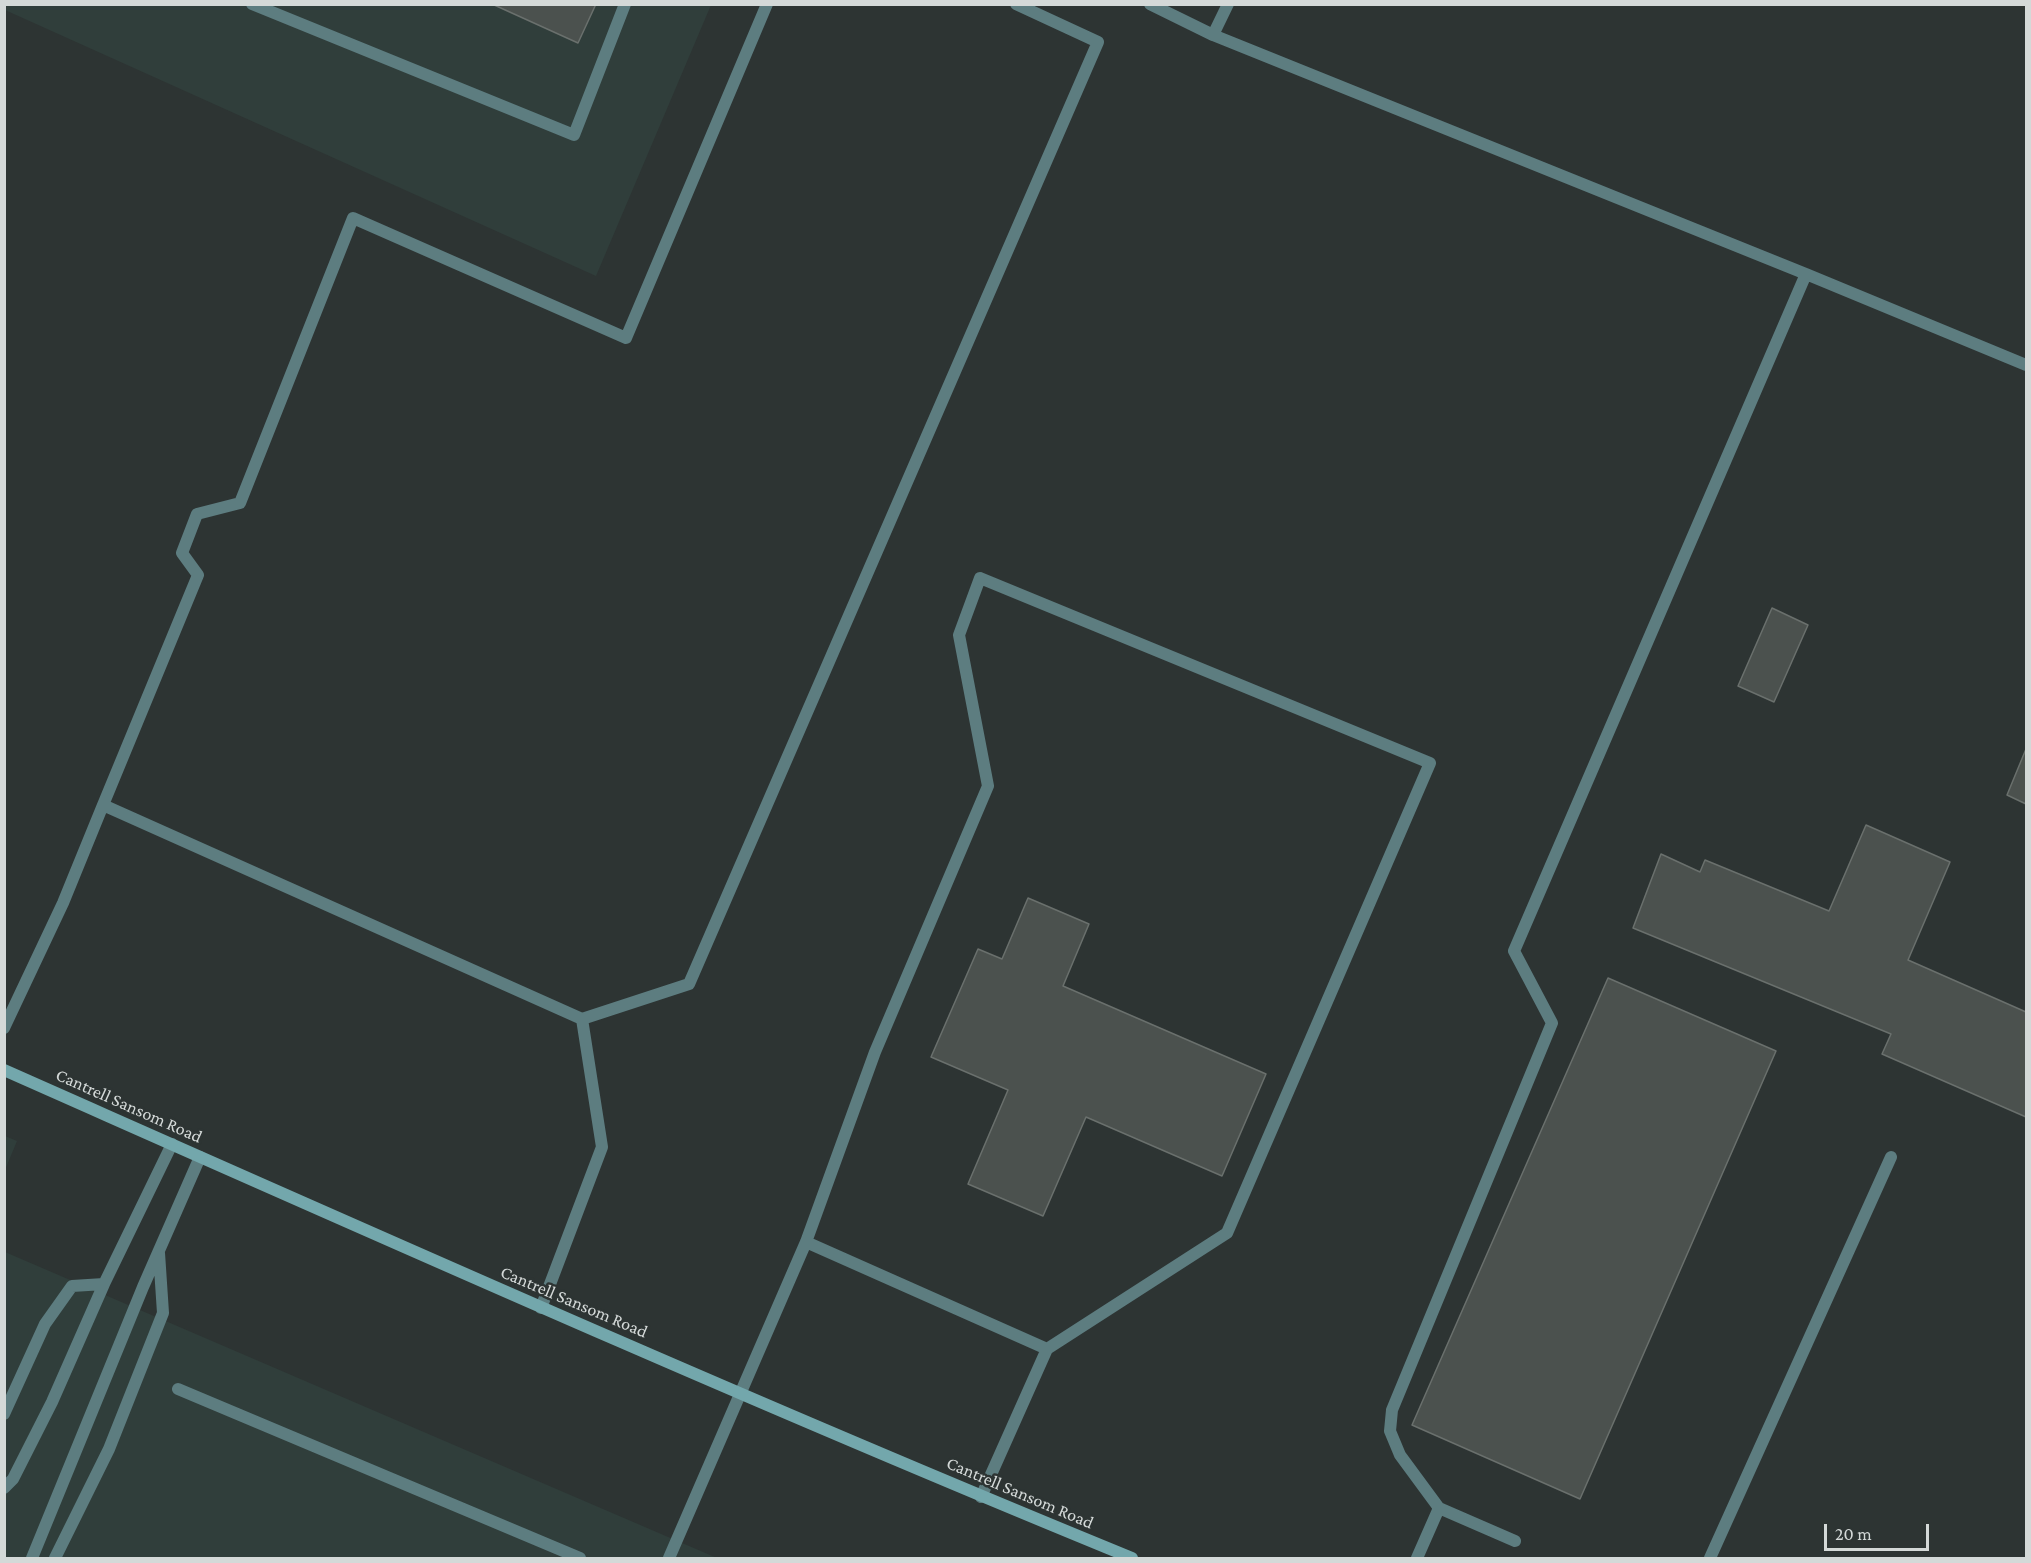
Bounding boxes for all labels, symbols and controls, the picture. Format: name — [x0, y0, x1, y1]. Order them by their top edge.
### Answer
street label: Cantrell Sansom Road — [52, 1064, 206, 1148]
street label: Cantrell Sansom Road — [497, 1261, 651, 1343]
street label: Cantrell Sansom Road — [943, 1452, 1097, 1534]
scale bar — [1827, 1512, 1932, 1550]
text: 20 m — [1835, 1524, 1872, 1544]

